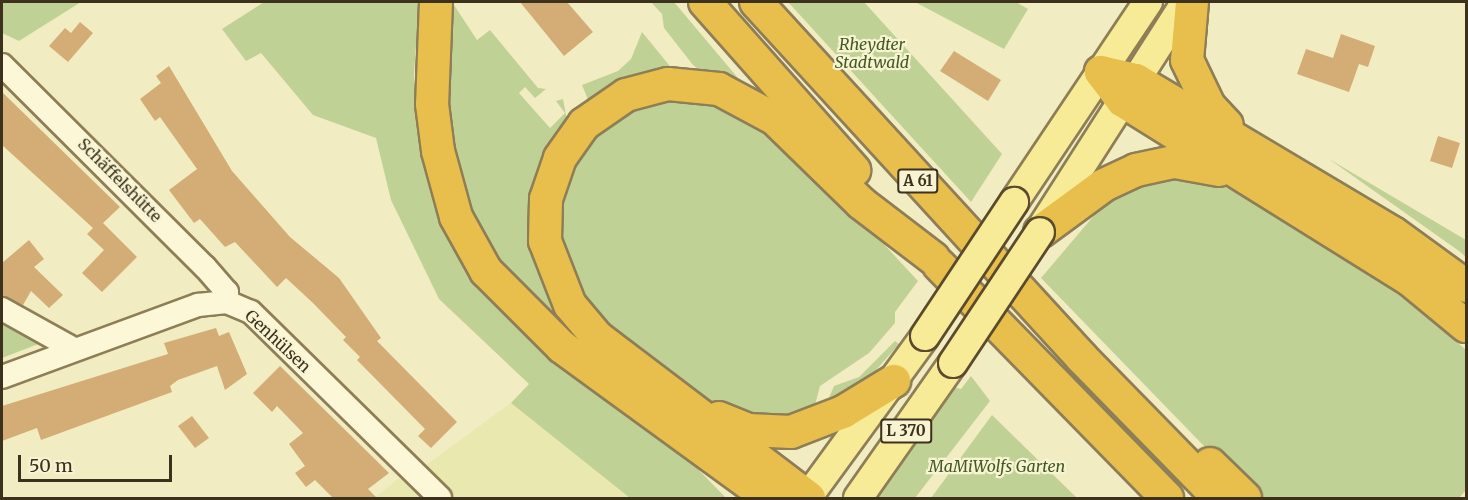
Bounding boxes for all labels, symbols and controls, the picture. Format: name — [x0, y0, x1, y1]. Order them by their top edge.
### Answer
park label: Rheydter Stadtwald — [835, 34, 909, 72]
street label: Schäffelshütte — [74, 134, 166, 226]
road number: A 61 — [897, 169, 939, 193]
street label: Genhülsen — [241, 306, 315, 376]
road number: L 370 — [879, 419, 933, 443]
scale bar — [21, 443, 176, 481]
text: 50 m — [29, 454, 73, 477]
park label: MaMiWolfs Garten — [929, 456, 1065, 476]

